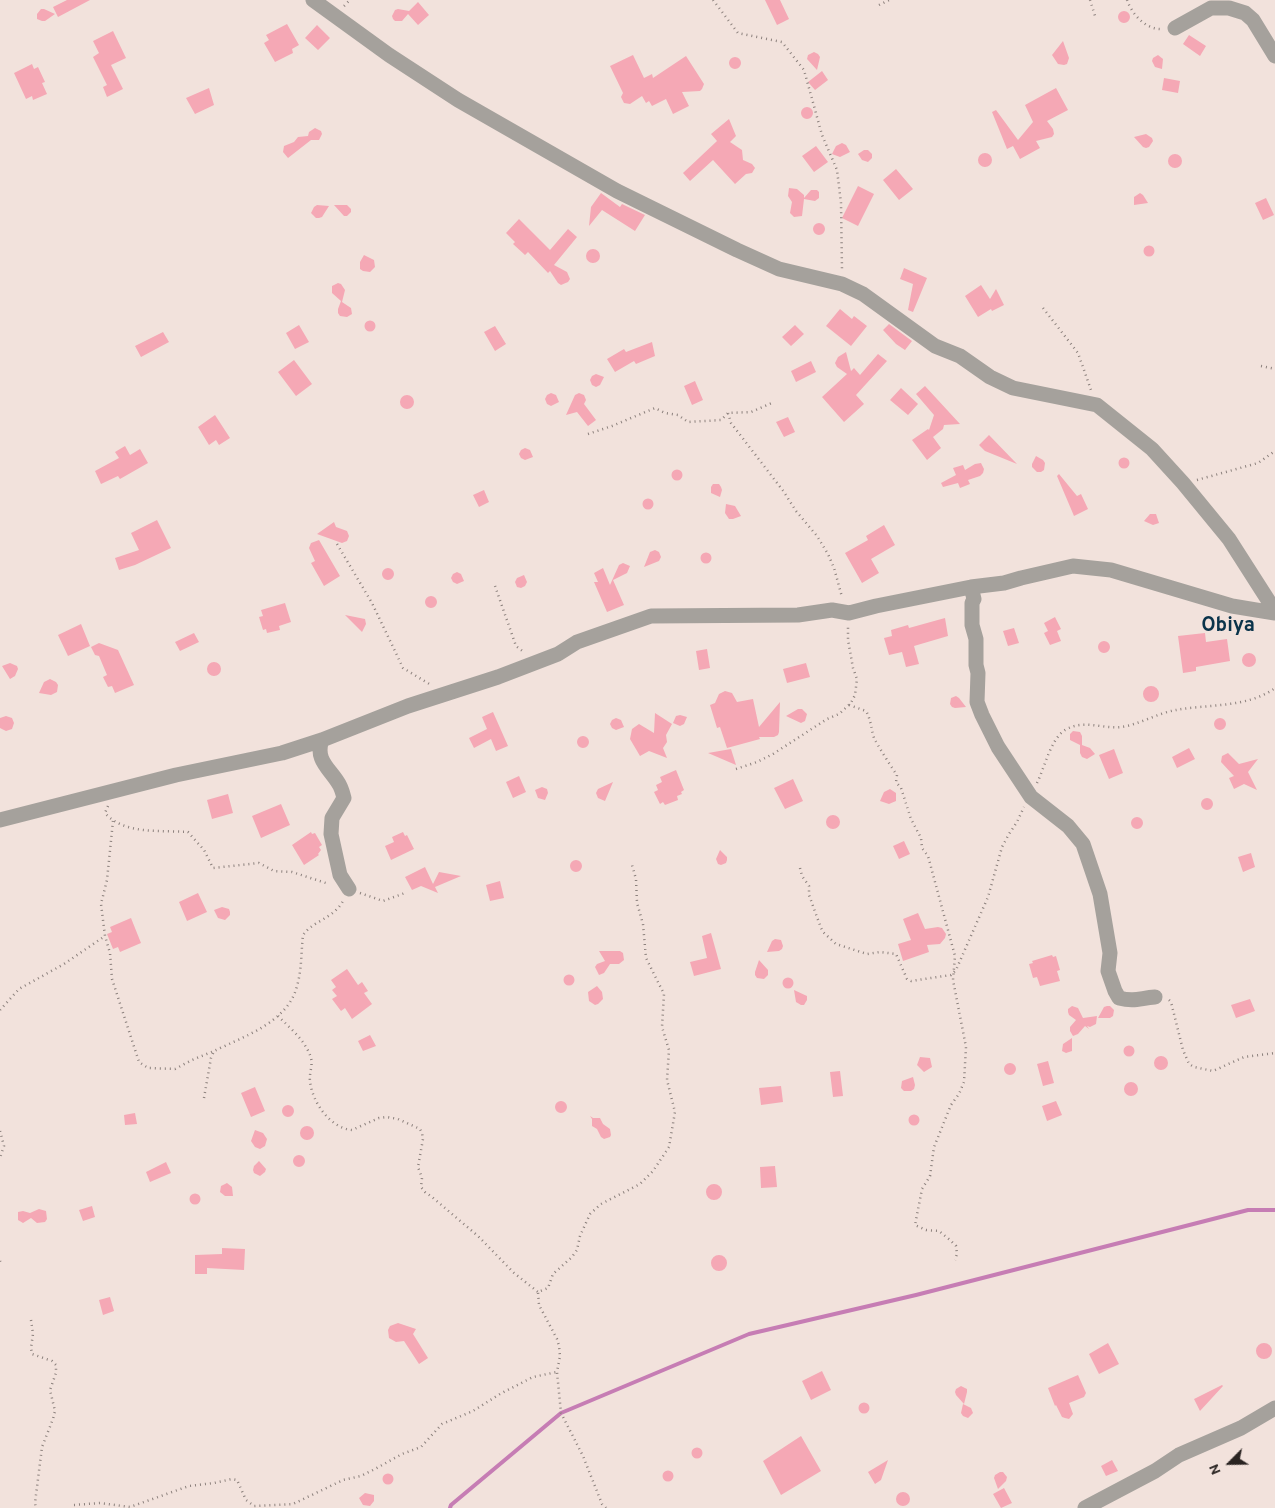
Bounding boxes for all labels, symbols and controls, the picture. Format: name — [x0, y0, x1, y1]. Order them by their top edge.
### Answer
district label: Obiya — [1201, 615, 1255, 639]
north arrow — [1205, 1438, 1255, 1488]
text: N — [1206, 1461, 1226, 1477]

